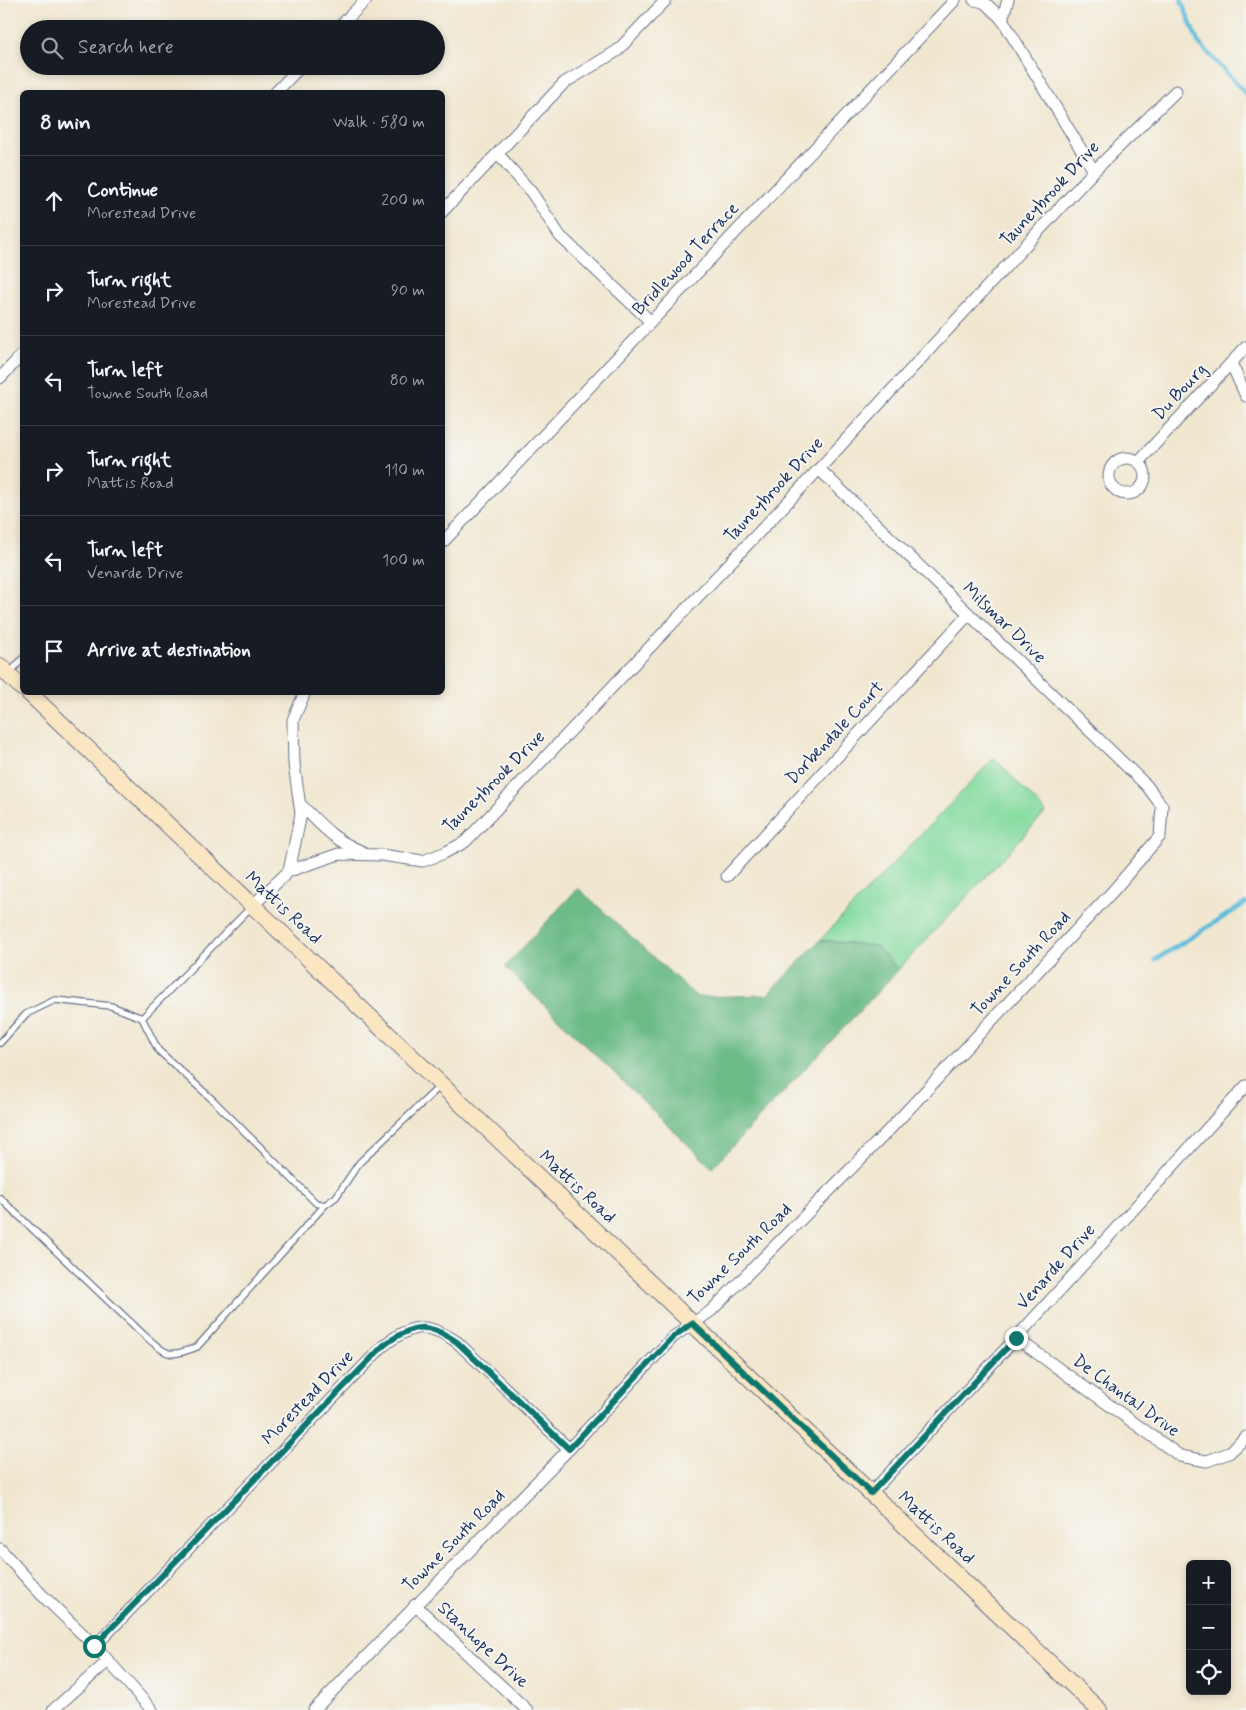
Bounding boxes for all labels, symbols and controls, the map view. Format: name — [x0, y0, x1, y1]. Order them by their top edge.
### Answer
search box — [20, 20, 445, 75]
icon: search — [38, 34, 66, 62]
text: Search here — [78, 35, 174, 60]
text: 8 min — [40, 109, 91, 137]
text: Walk · 580 m — [333, 112, 425, 133]
street label: Tauneybrook Drive — [995, 136, 1105, 252]
text: Continue — [87, 178, 158, 203]
icon: ahead — [40, 187, 68, 215]
text: 200 m — [381, 190, 425, 211]
street label: Bridlewood Terrace — [627, 197, 745, 321]
text: Morestead Drive — [87, 203, 196, 224]
text: Turn right — [87, 268, 171, 293]
icon: right — [40, 277, 68, 305]
text: 90 m — [391, 280, 425, 301]
text: Morestead Drive — [87, 293, 196, 314]
text: Turn left — [87, 358, 163, 383]
street label: Du Bourg — [1147, 358, 1213, 426]
icon: left — [40, 367, 68, 395]
text: 80 m — [390, 370, 425, 391]
text: Towne South Road — [87, 383, 208, 404]
street label: Tauneybrook Drive — [719, 432, 829, 548]
text: Turn right — [87, 448, 171, 473]
icon: right — [40, 457, 68, 485]
text: 110 m — [384, 460, 425, 481]
text: Mattis Road — [87, 473, 173, 494]
text: Turn left — [87, 538, 163, 563]
icon: left — [40, 547, 68, 575]
text: 100 m — [382, 550, 425, 571]
text: Venarde Drive — [87, 563, 183, 584]
street label: Milsmar Drive — [957, 577, 1051, 669]
icon: arrive — [40, 637, 68, 665]
text: Arrive at destination — [87, 638, 251, 663]
street label: Dorbendale Court — [781, 676, 889, 790]
street label: Tauneybrook Drive — [437, 725, 551, 839]
street label: Mattis Road — [239, 866, 327, 950]
street label: Towne South Road — [966, 906, 1076, 1022]
street label: Mattis Road — [533, 1145, 621, 1229]
street label: Towne South Road — [683, 1198, 797, 1310]
street label: Venarde Drive — [1011, 1219, 1101, 1315]
route end — [1005, 1327, 1028, 1350]
street label: Morestead Drive — [257, 1345, 359, 1451]
street label: De Chantal Drive — [1068, 1349, 1184, 1443]
street label: Towne South Road — [397, 1484, 511, 1598]
street label: Mattis Road — [892, 1486, 980, 1570]
map controls — [1186, 1560, 1231, 1695]
button: + — [1186, 1560, 1231, 1605]
street label: Stanhope Drive — [432, 1596, 534, 1694]
button: − — [1186, 1605, 1231, 1650]
route start — [83, 1635, 106, 1658]
button: locate — [1186, 1650, 1231, 1695]

